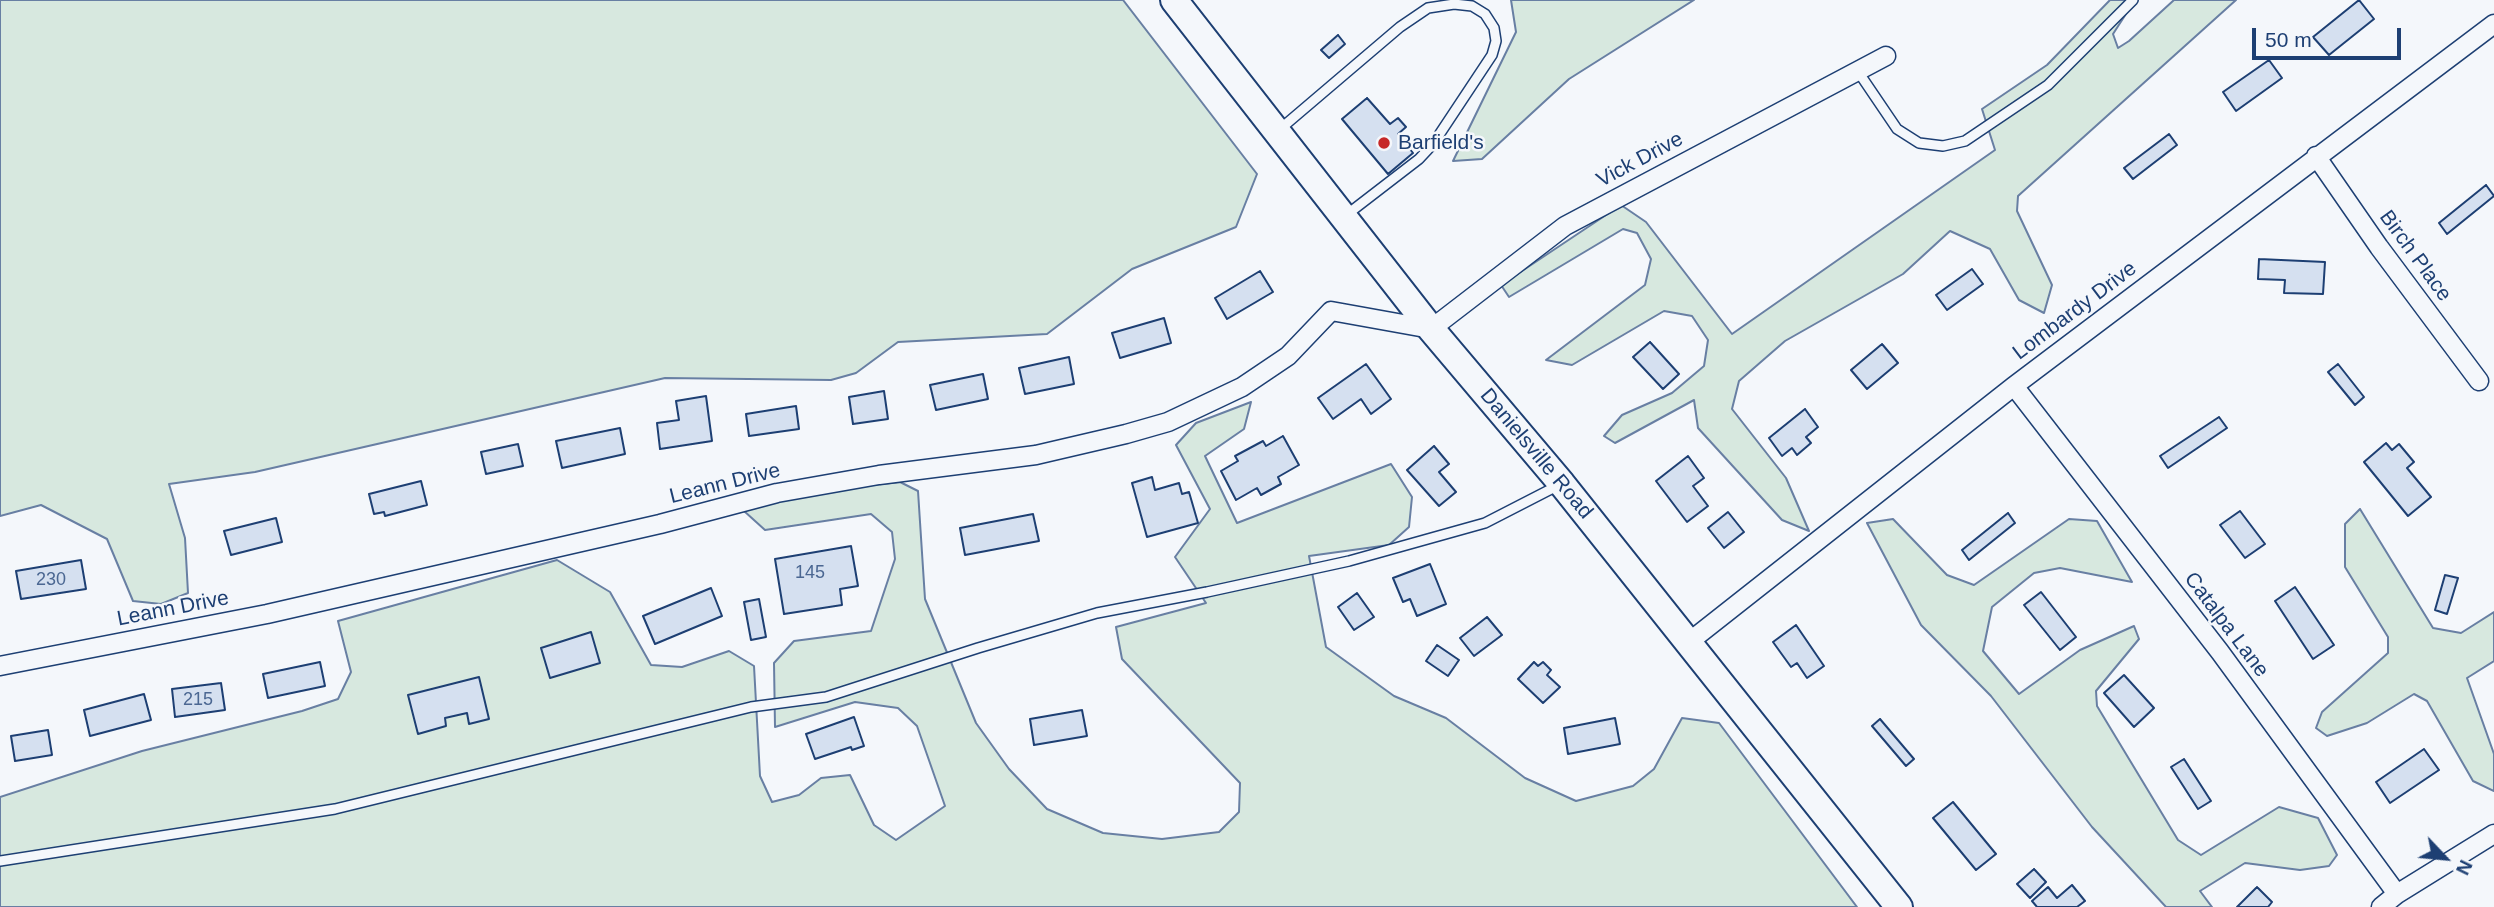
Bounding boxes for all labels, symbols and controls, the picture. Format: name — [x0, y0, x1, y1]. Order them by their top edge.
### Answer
scale bar — [2256, 14, 2405, 58]
text: 50 m — [2265, 28, 2312, 51]
street label: Vick Drive — [1593, 127, 1687, 193]
place label: Barfield's — [1398, 130, 1484, 156]
marker: Barfield's — [1376, 135, 1392, 151]
street label: Birch Place — [2374, 206, 2456, 306]
street label: Lombardy Drive — [2008, 256, 2142, 366]
street label: Danielsville Road — [1474, 384, 1598, 524]
street label: Leann Drive — [667, 458, 783, 510]
house number: 145 — [795, 562, 825, 584]
street label: Catalpa Lane — [2178, 568, 2274, 682]
house number: 230 — [36, 569, 66, 591]
street label: Leann Drive — [115, 586, 231, 632]
house number: 215 — [183, 689, 213, 711]
north arrow — [2410, 823, 2480, 893]
text: N — [2452, 857, 2477, 878]

